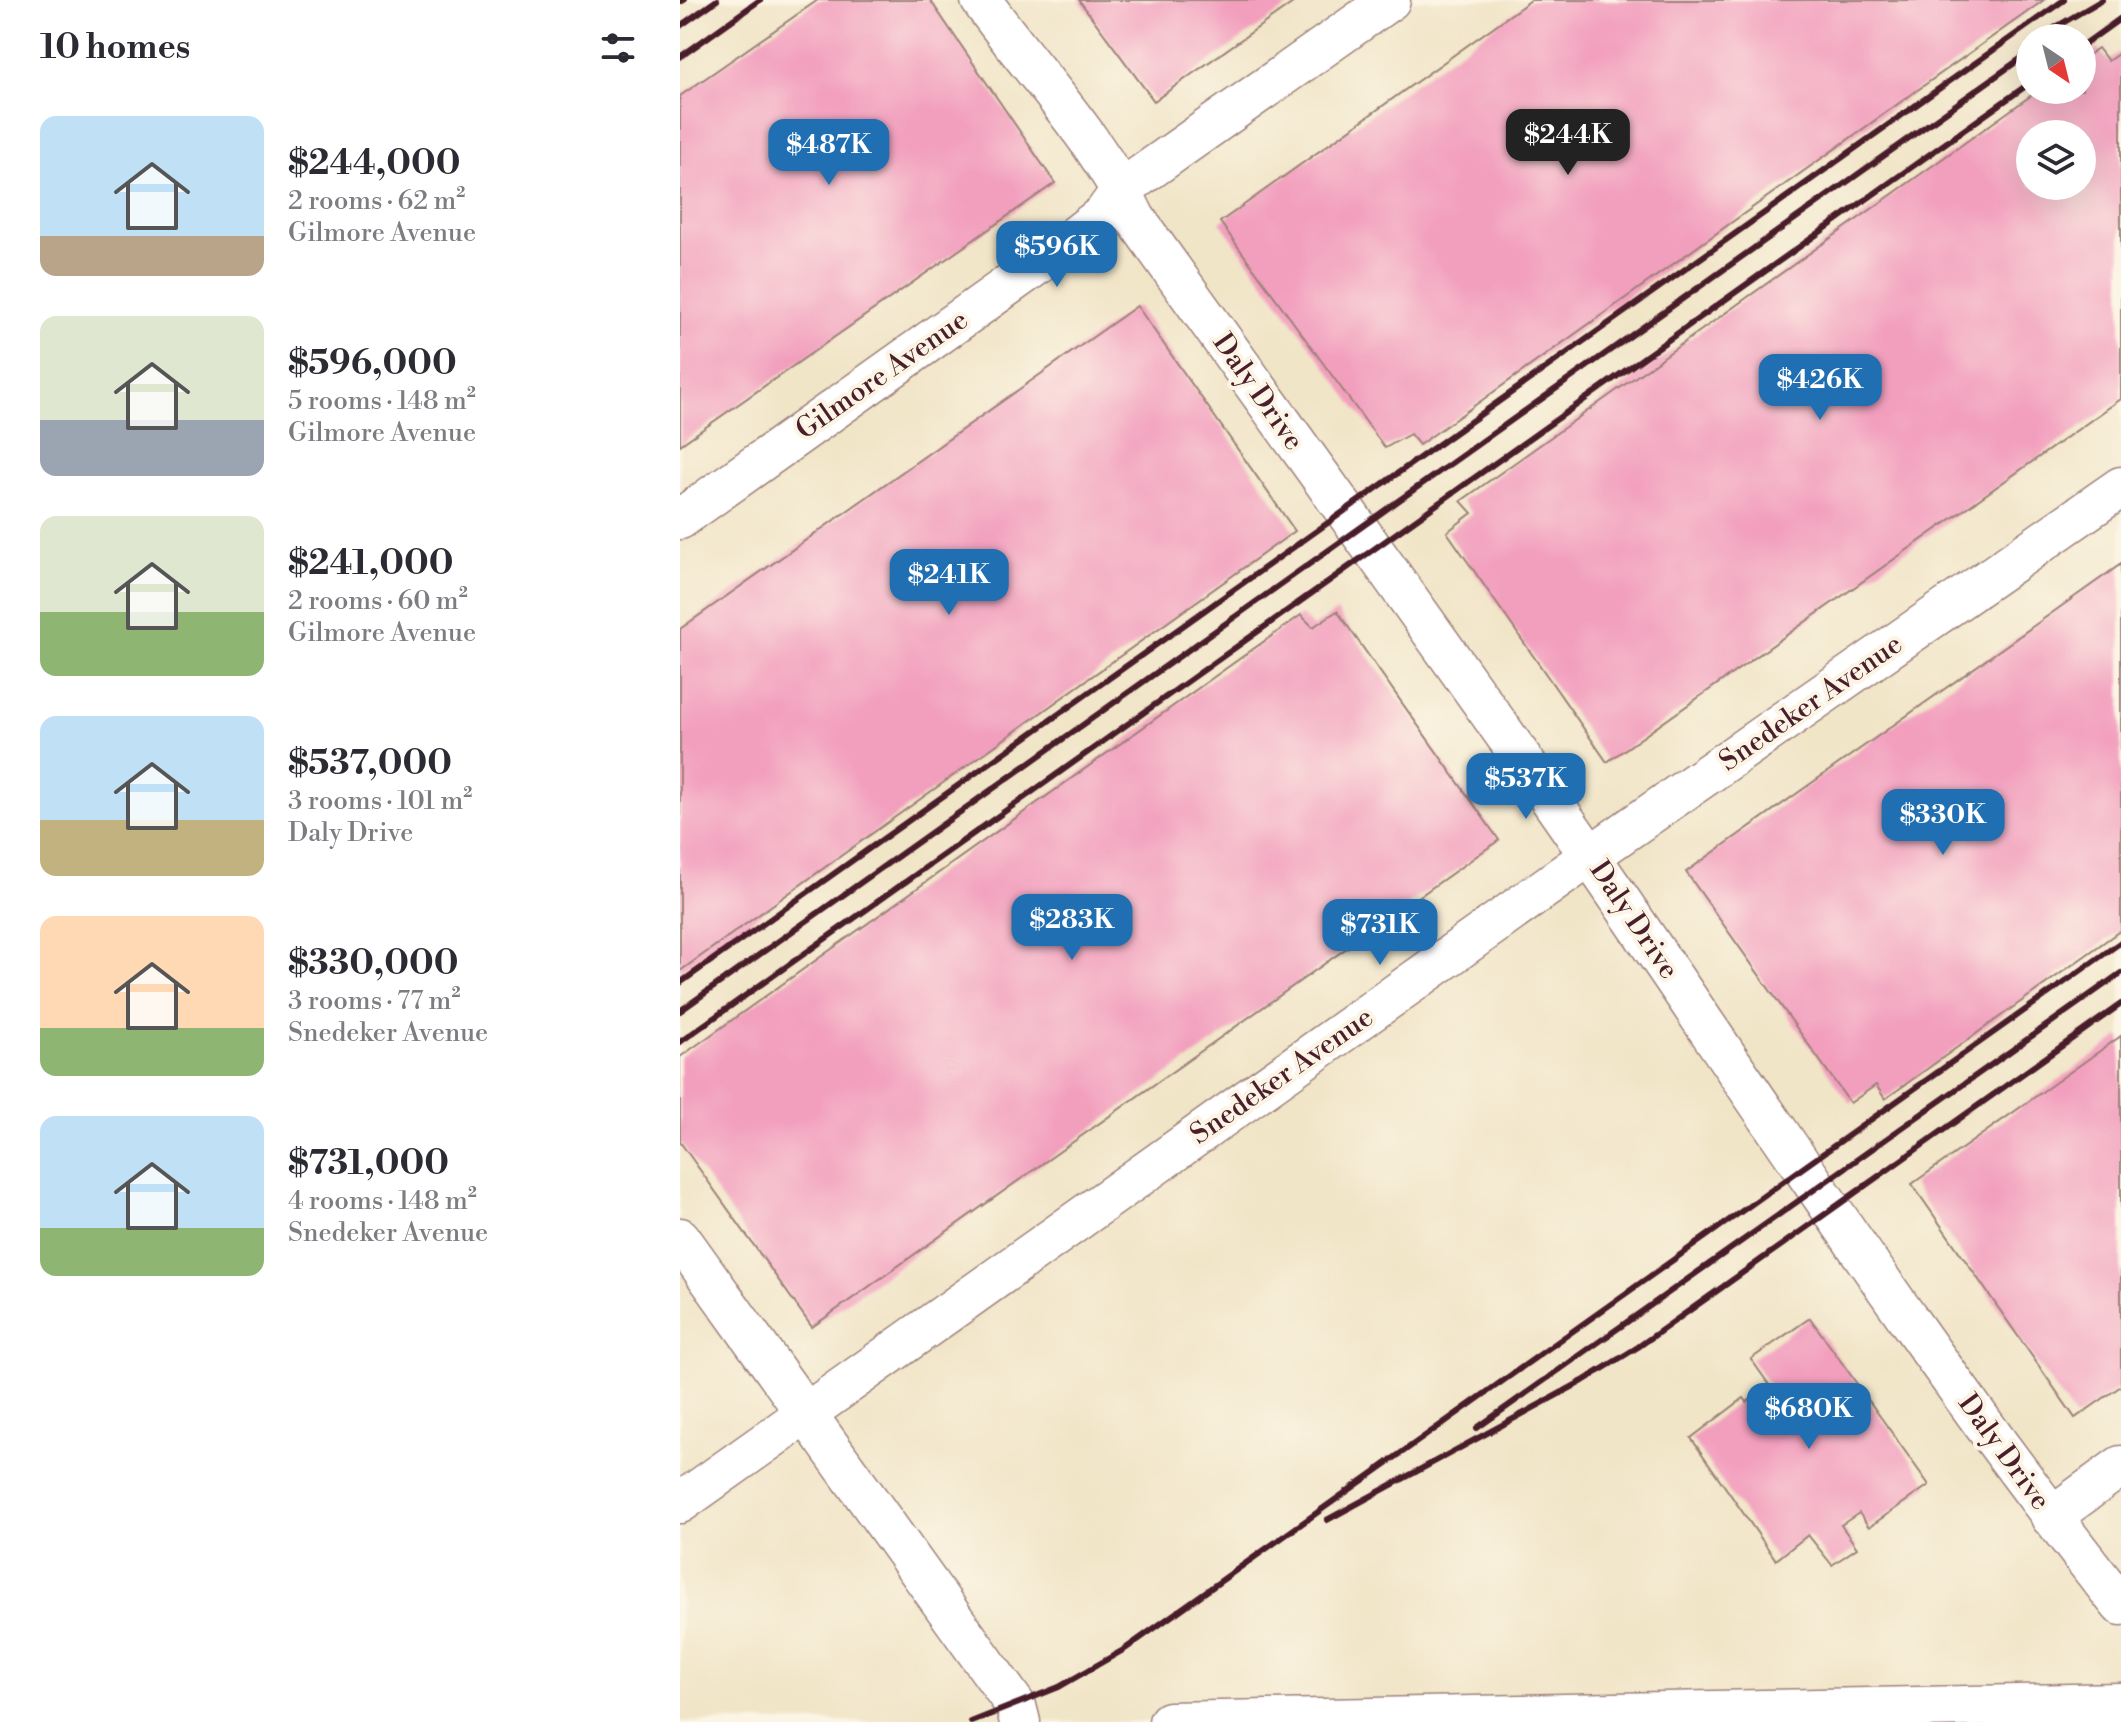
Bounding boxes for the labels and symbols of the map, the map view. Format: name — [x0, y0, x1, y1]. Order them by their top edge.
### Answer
north arrow — [2016, 24, 2096, 104]
pin: $244K — [1512, 109, 1624, 177]
pin: $487K — [773, 119, 885, 187]
pin: $596K — [1001, 221, 1113, 289]
street label: Gilmore Avenue — [789, 303, 975, 447]
street label: Daly Drive — [1205, 327, 1311, 457]
pin: $426K — [1764, 354, 1876, 422]
pin: $241K — [893, 549, 1005, 617]
street label: Snedeker Avenue — [1713, 627, 1909, 779]
pin: $537K — [1470, 753, 1582, 821]
pin: $330K — [1887, 789, 1999, 857]
street label: Daly Drive — [1582, 854, 1686, 986]
pin: $283K — [1016, 894, 1128, 962]
pin: $731K — [1324, 899, 1436, 967]
street label: Snedeker Avenue — [1184, 1000, 1380, 1152]
pin: $680K — [1753, 1383, 1865, 1451]
street label: Daly Drive — [1950, 1387, 2058, 1517]

